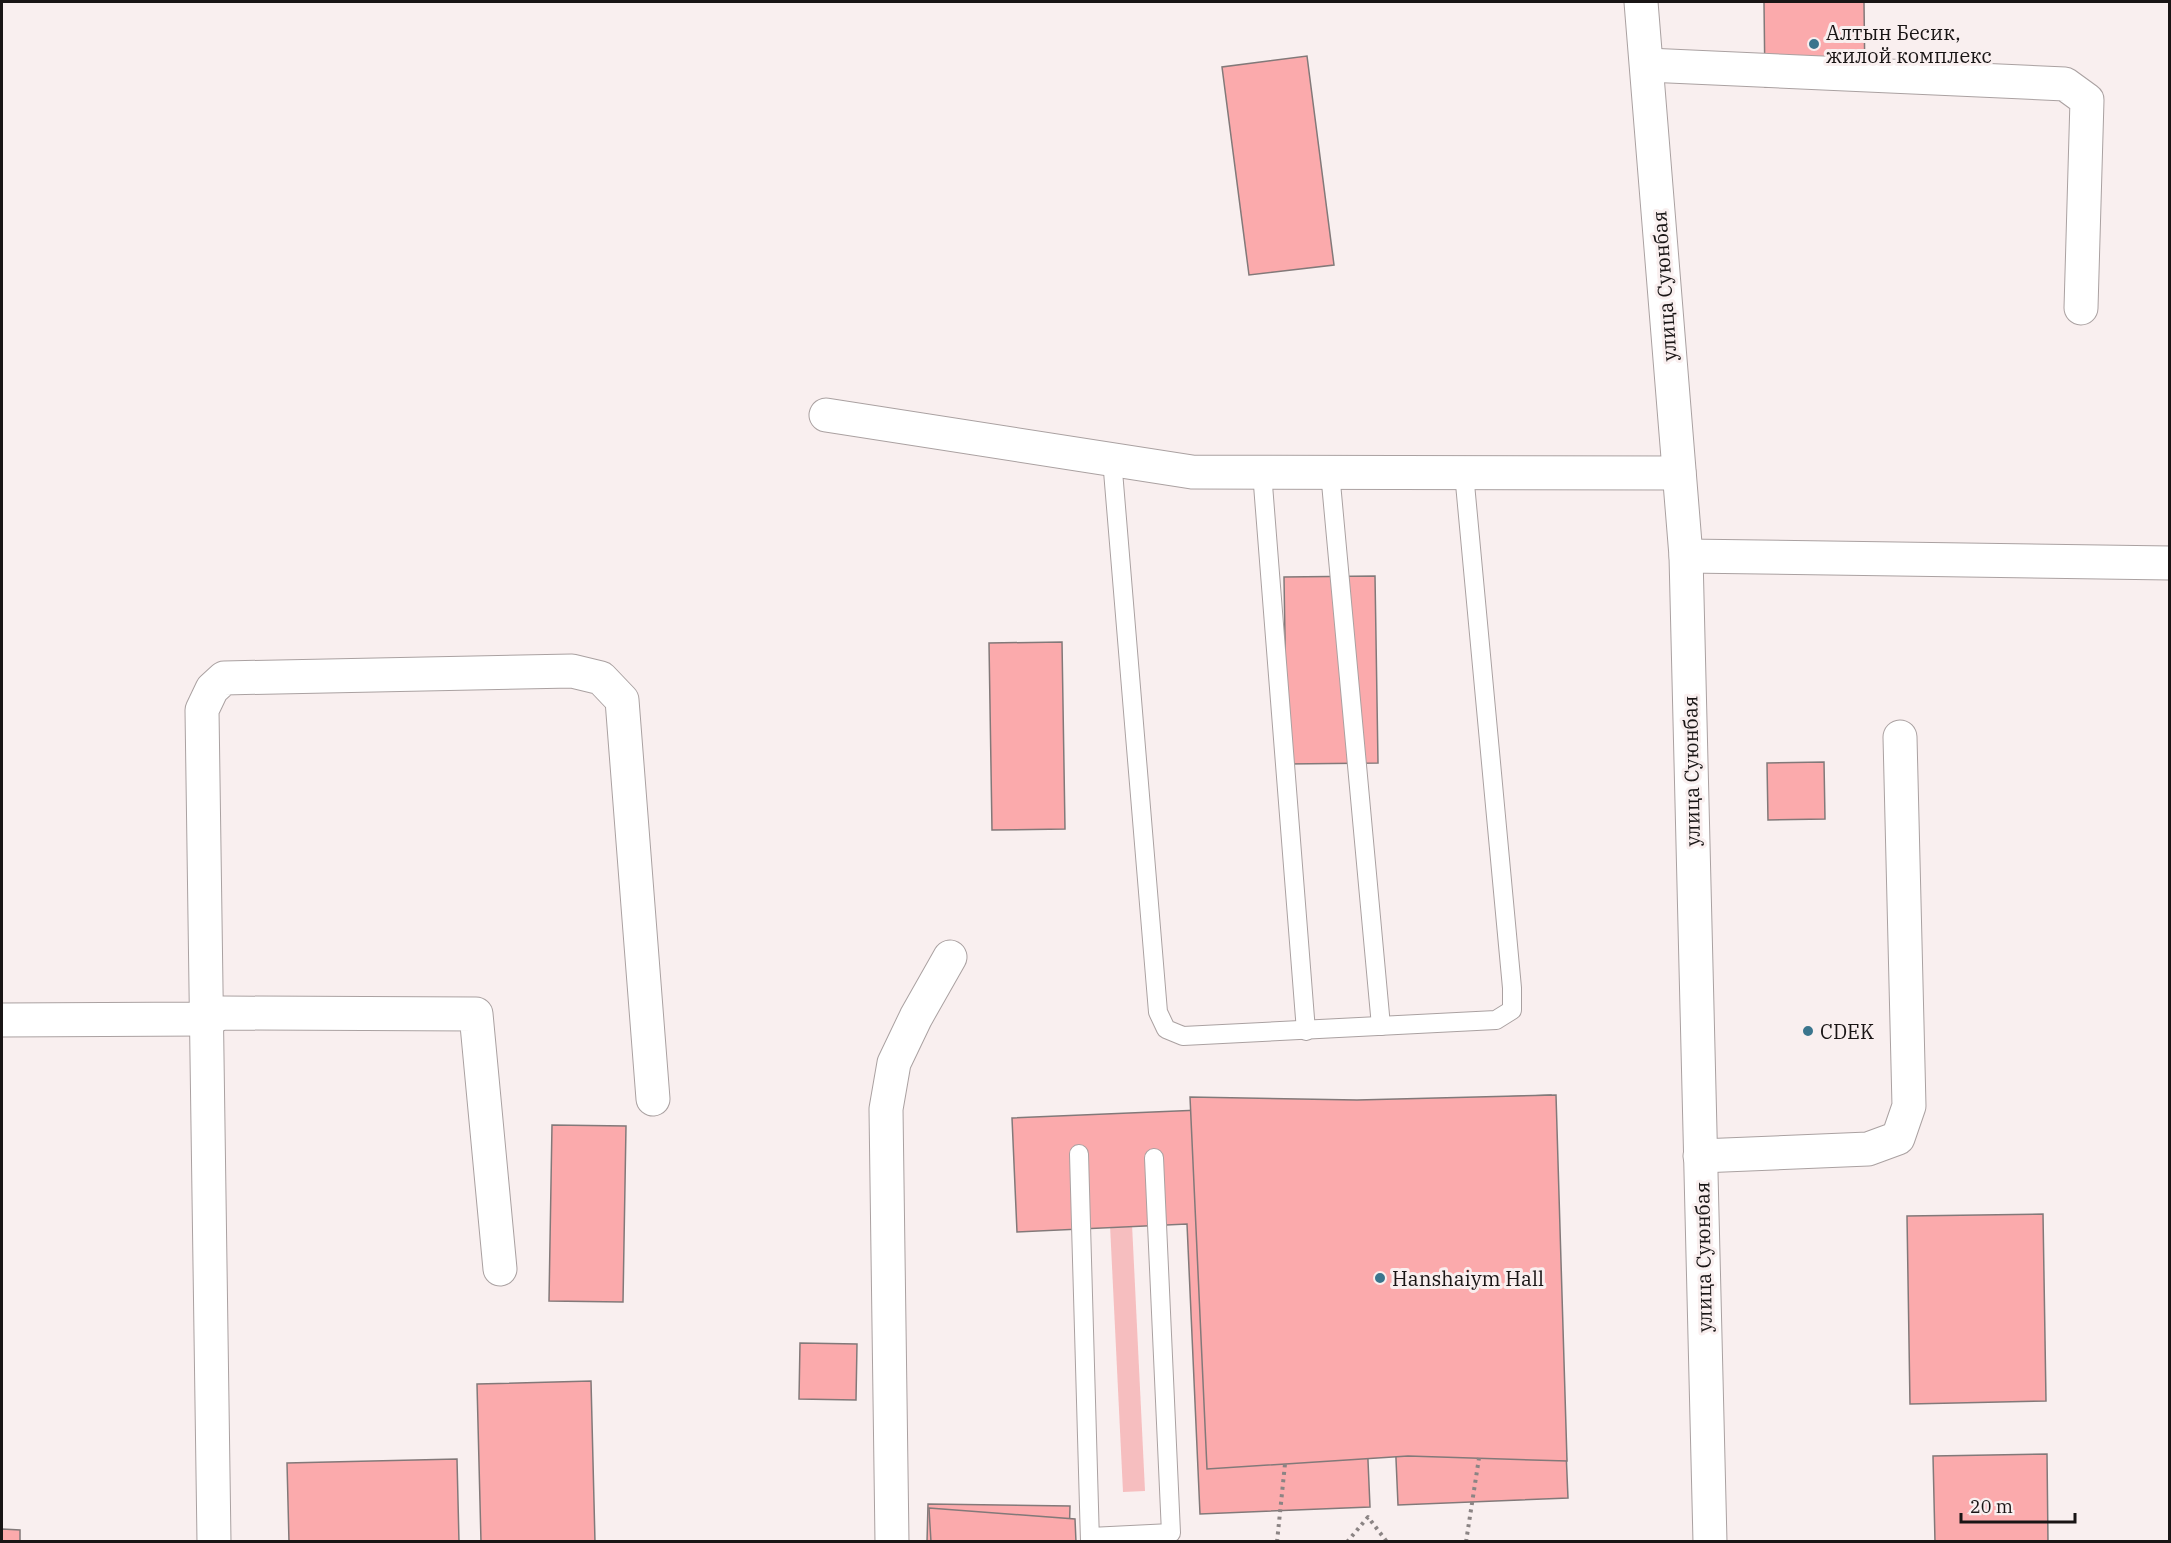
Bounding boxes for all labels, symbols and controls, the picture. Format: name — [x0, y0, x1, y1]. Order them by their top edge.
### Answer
place label: Алтын Бесик, жилой комплекс — [1826, 19, 1992, 69]
marker: Алтын Бесик, жилой комплекс — [1807, 37, 1821, 51]
street label: улица Суюнбая — [1645, 210, 1683, 362]
street label: улица Суюнбая — [1676, 695, 1706, 847]
place label: CDEK — [1820, 1018, 1874, 1045]
marker: CDEK — [1801, 1024, 1815, 1038]
street label: улица Суюнбая — [1688, 1181, 1718, 1333]
place label: Hanshaiym Hall — [1392, 1265, 1544, 1292]
marker: Hanshaiym Hall — [1373, 1271, 1387, 1285]
scale bar — [1961, 1486, 2075, 1524]
text: 20 m — [1970, 1495, 2013, 1518]

